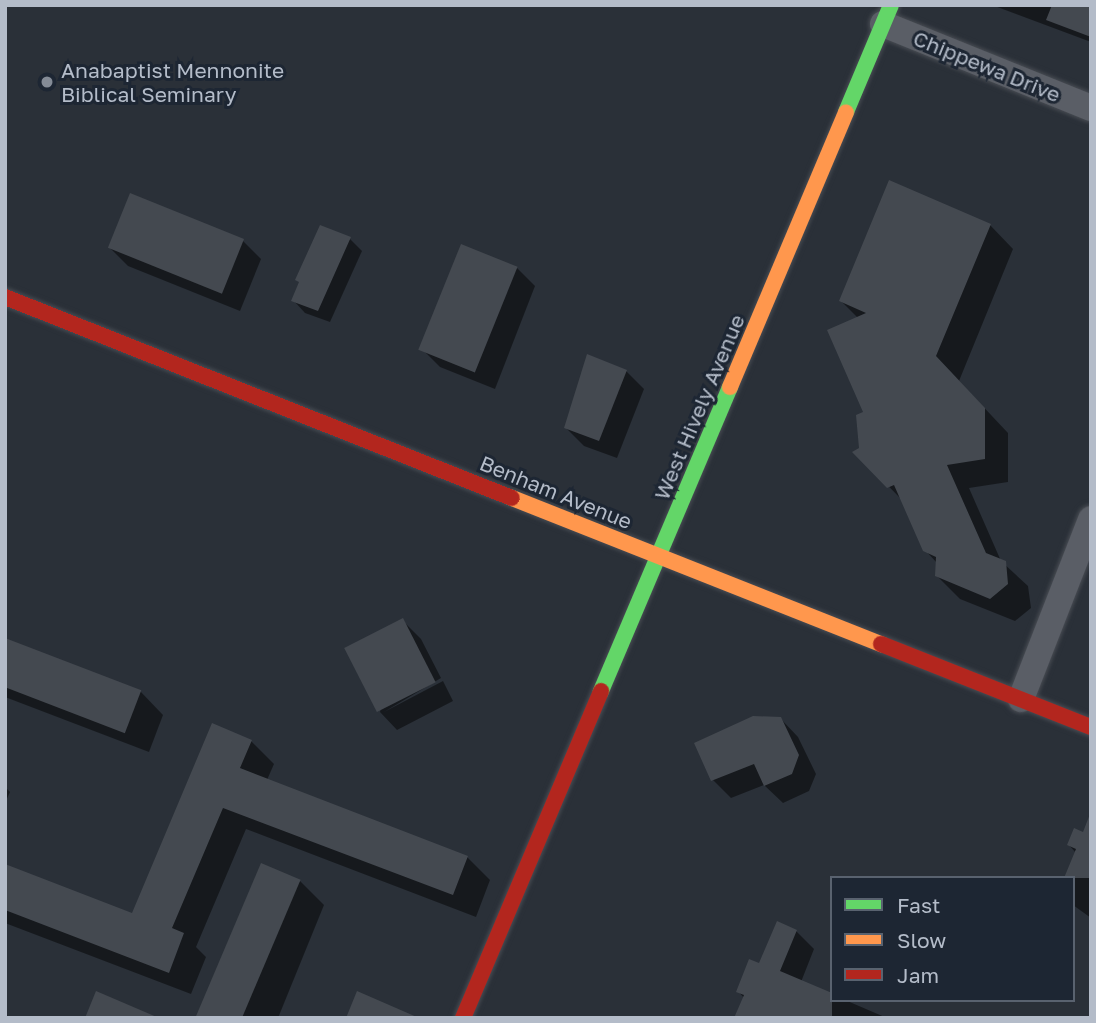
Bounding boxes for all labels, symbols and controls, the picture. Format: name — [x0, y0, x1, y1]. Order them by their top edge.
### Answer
street label: Chippewa Drive — [910, 25, 1064, 107]
place label: Anabaptist Mennonite Biblical Seminary — [61, 57, 284, 107]
marker: Anabaptist Mennonite Biblical Seminary — [39, 74, 55, 90]
street label: West Hively Avenue — [649, 311, 749, 503]
street label: Benham Avenue — [476, 450, 636, 534]
legend — [830, 876, 1075, 1002]
text: Fast — [897, 892, 940, 918]
text: Slow — [897, 927, 946, 953]
text: Jam — [897, 962, 939, 988]

